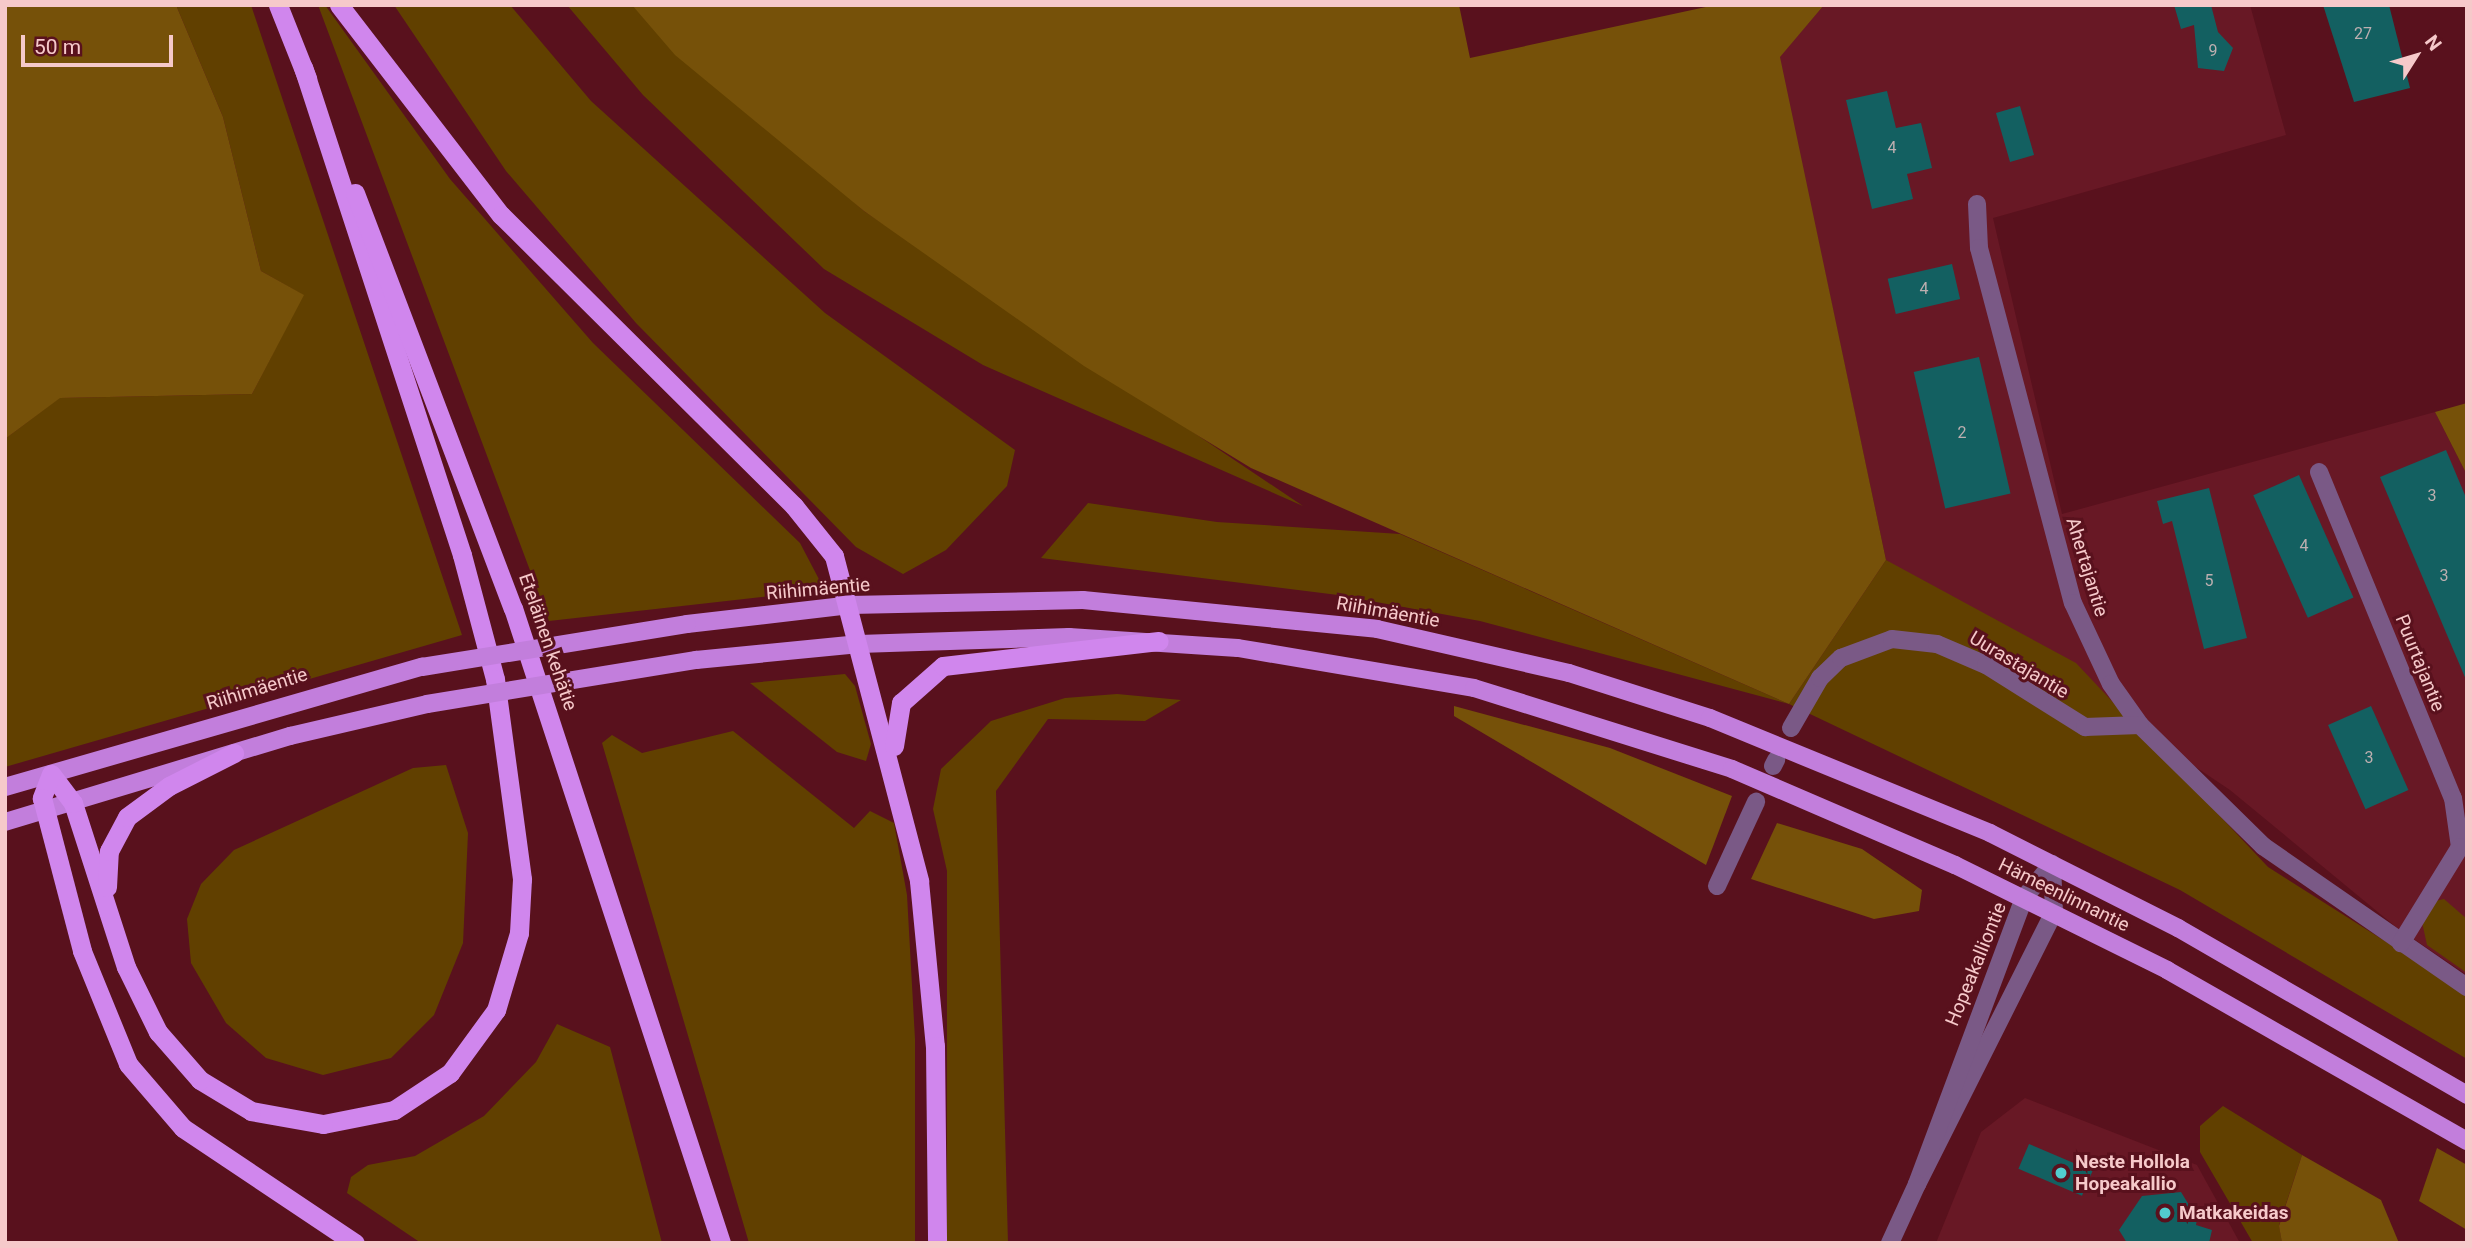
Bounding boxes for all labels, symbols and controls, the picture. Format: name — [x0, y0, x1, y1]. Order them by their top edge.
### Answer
scale bar — [24, 21, 177, 65]
north arrow — [2381, 21, 2451, 91]
house number: 27 — [2354, 24, 2372, 44]
text: N — [2420, 31, 2446, 55]
text: 50 m — [34, 35, 81, 59]
house number: 9 — [2209, 41, 2217, 61]
house number: 4 — [1888, 138, 1896, 158]
house number: 4 — [1920, 279, 1928, 299]
house number: 2 — [1958, 423, 1966, 443]
house number: 3 — [2428, 486, 2436, 506]
street label: Ahertajantie — [2061, 515, 2113, 619]
house number: 4 — [2300, 536, 2308, 556]
house number: 3 — [2440, 566, 2448, 586]
street label: Eteläinen kehätie — [514, 570, 582, 714]
house number: 5 — [2205, 571, 2213, 591]
street label: Riihimäentie — [765, 573, 871, 605]
street label: Riihimäentie — [1335, 592, 1441, 632]
street label: Puurtajantie — [2390, 611, 2450, 715]
street label: Uurastajantie — [1965, 626, 2073, 704]
street label: Riihimäentie — [204, 663, 310, 715]
house number: 3 — [2365, 748, 2373, 768]
street label: Hämeenlinnantie — [1995, 853, 2133, 937]
street label: Hopeakalliontie — [1941, 899, 2011, 1029]
place label: Neste Hollola Hopeakallio — [2075, 1151, 2190, 1195]
marker: Neste Hollola Hopeakallio — [2053, 1165, 2069, 1181]
place label: Matkakeidas — [2179, 1202, 2288, 1224]
marker: Matkakeidas — [2157, 1205, 2173, 1221]

